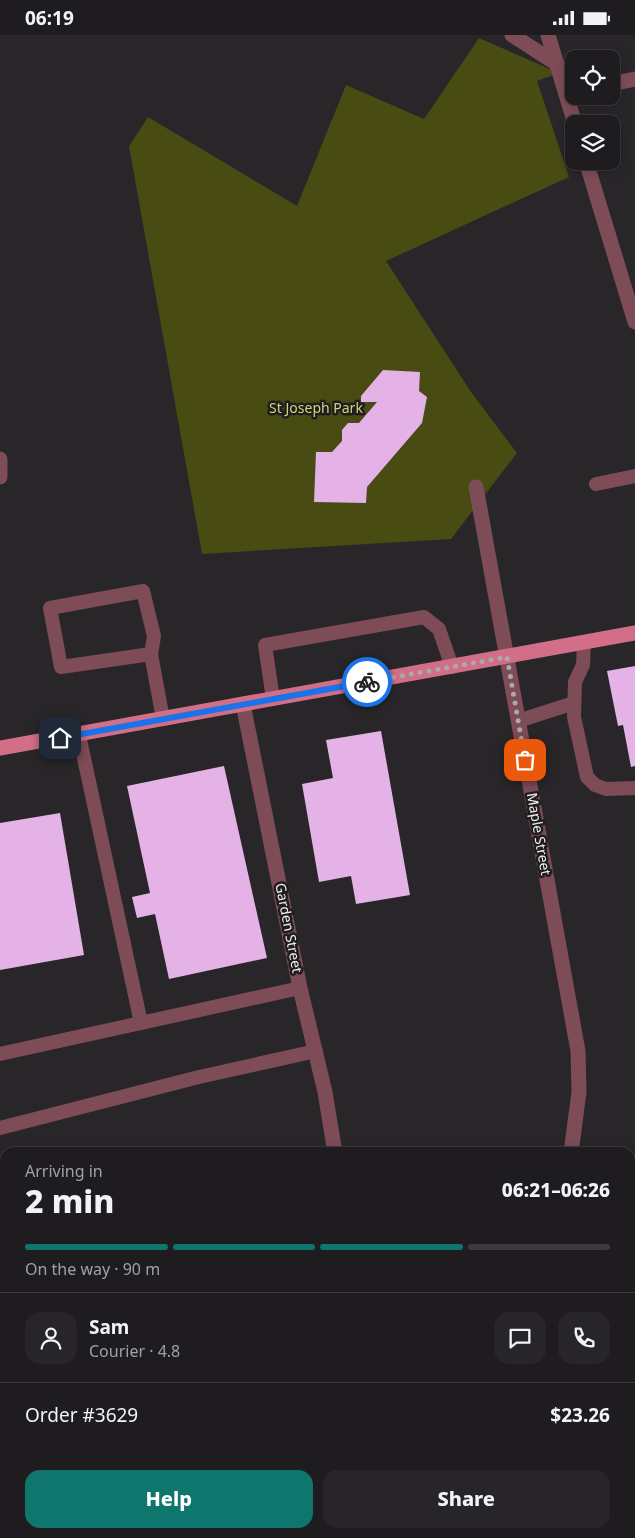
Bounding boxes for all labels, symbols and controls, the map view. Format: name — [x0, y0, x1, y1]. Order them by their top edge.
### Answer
text: 06:19 — [25, 5, 74, 31]
map controls — [565, 50, 620, 170]
button: locate — [565, 50, 620, 105]
button: layers — [565, 115, 620, 170]
park label: St Joseph Park — [269, 398, 363, 417]
courier — [342, 657, 392, 707]
icon: bike — [353, 668, 381, 696]
pin — [39, 717, 81, 759]
icon: home — [46, 724, 74, 752]
pin — [504, 739, 546, 781]
icon: bag — [511, 746, 539, 774]
street label: Maple Street — [523, 791, 556, 877]
street label: Garden Street — [271, 881, 308, 975]
text: Arriving in — [25, 1160, 103, 1182]
text: 06:21–06:26 — [502, 1177, 610, 1203]
text: 2 min — [25, 1179, 114, 1222]
text: On the way · 90 m — [25, 1258, 160, 1280]
button: person — [25, 1312, 77, 1364]
button: chat — [494, 1312, 546, 1364]
button: phone — [558, 1312, 610, 1364]
text: Sam — [89, 1314, 129, 1340]
text: Courier · 4.8 — [89, 1340, 180, 1362]
text: Order #3629 — [25, 1402, 138, 1428]
text: $23.26 — [550, 1402, 610, 1428]
button: Help — [25, 1470, 313, 1528]
button: Share — [323, 1470, 610, 1528]

